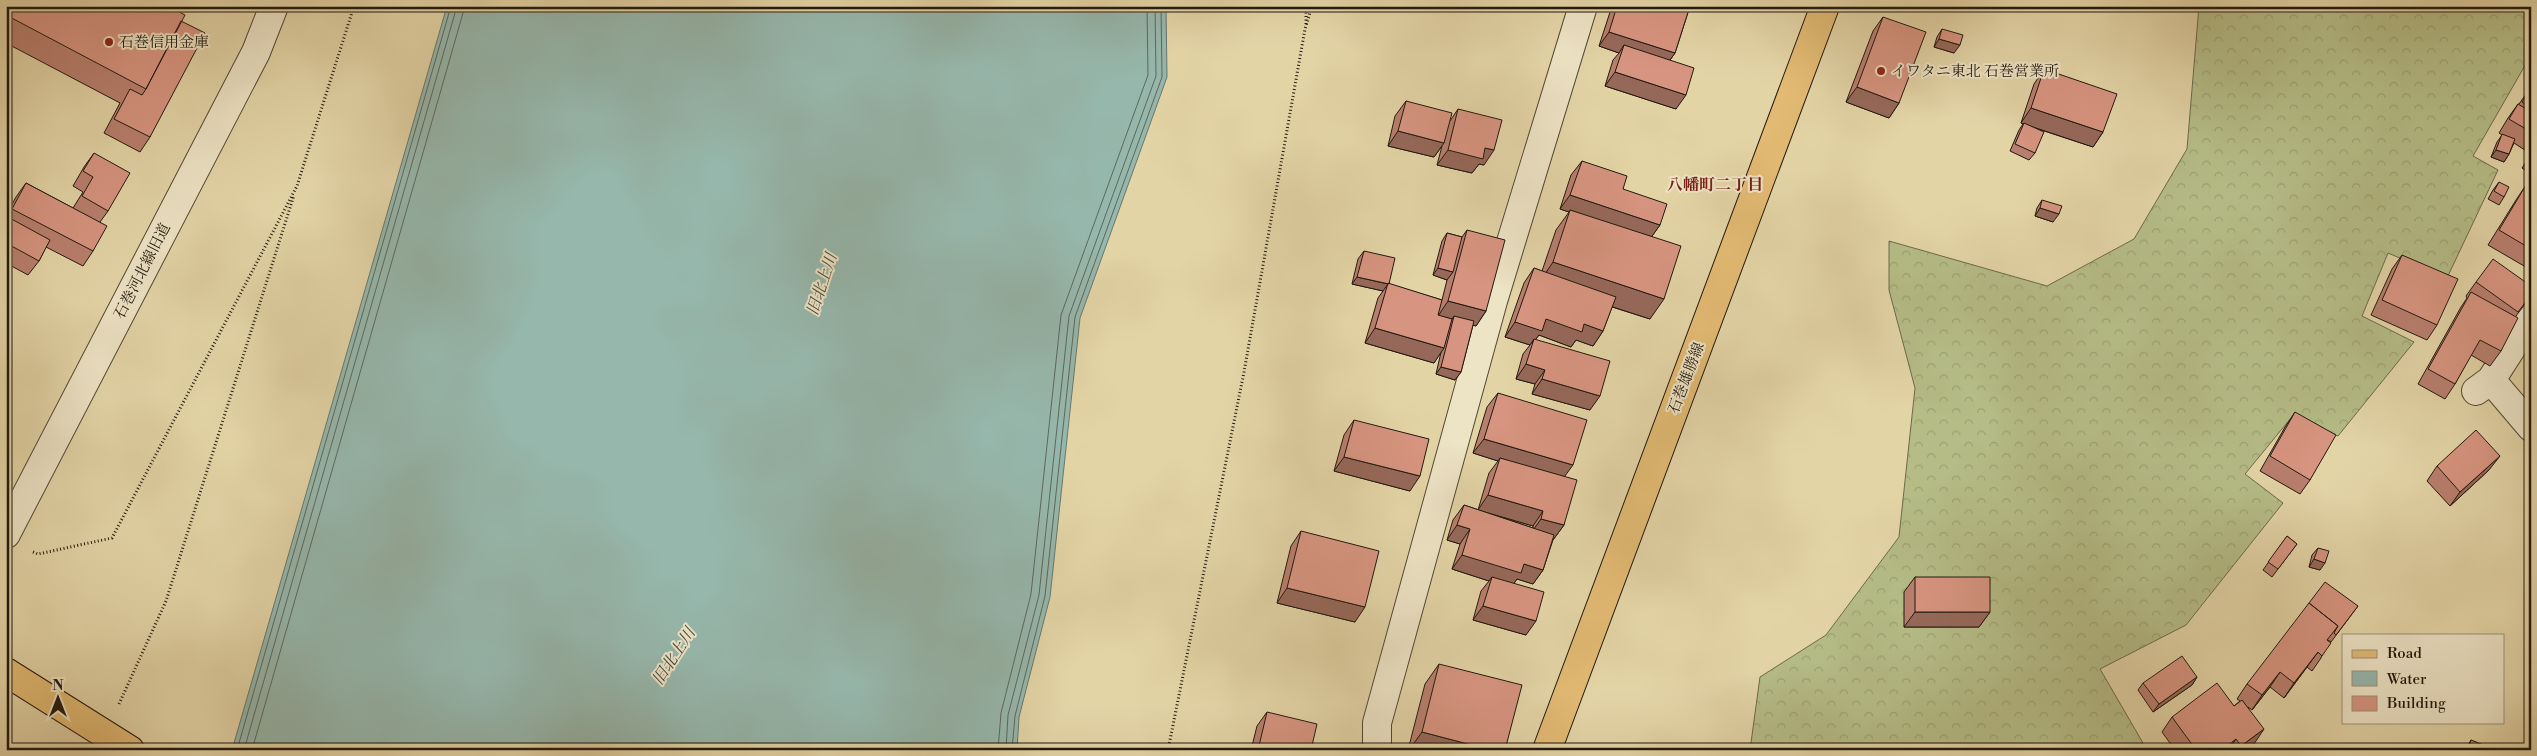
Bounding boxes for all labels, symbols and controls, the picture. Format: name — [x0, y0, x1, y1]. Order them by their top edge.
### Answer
place label: 石巻信用金庫 — [119, 33, 209, 52]
marker: 石巻信用金庫 — [103, 36, 115, 48]
place label: イワタニ東北 石巻営業所 — [1891, 62, 2059, 81]
marker: イワタニ東北 石巻営業所 — [1875, 65, 1887, 77]
district label: 八幡町二丁目 — [1667, 175, 1763, 195]
street label: 石巻河北線旧道 — [110, 220, 175, 322]
water label: 旧北上川 — [803, 249, 842, 318]
street label: 石巻雄勝線 — [1664, 340, 1709, 417]
water label: 旧北上川 — [648, 623, 701, 689]
legend — [2342, 634, 2504, 724]
text: Road — [2387, 644, 2422, 663]
text: Water — [2386, 670, 2427, 689]
north arrow — [32, 674, 82, 724]
text: N — [52, 677, 64, 695]
text: Building — [2386, 694, 2446, 713]

